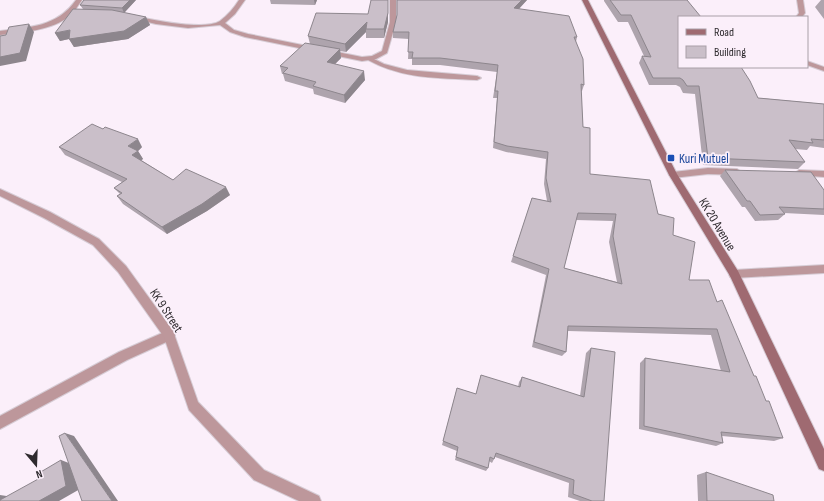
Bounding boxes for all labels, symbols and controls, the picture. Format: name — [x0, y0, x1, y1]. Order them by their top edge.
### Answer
legend — [678, 16, 808, 68]
text: Road — [714, 25, 734, 40]
text: Building — [714, 45, 746, 60]
place label: Kuri Mutuel — [679, 151, 729, 167]
marker: Kuri Mutuel — [666, 153, 676, 163]
street label: KK 20 Avenue — [695, 195, 739, 254]
street label: KK 9 Street — [146, 286, 186, 336]
north arrow — [16, 445, 56, 485]
text: N — [34, 467, 44, 481]

